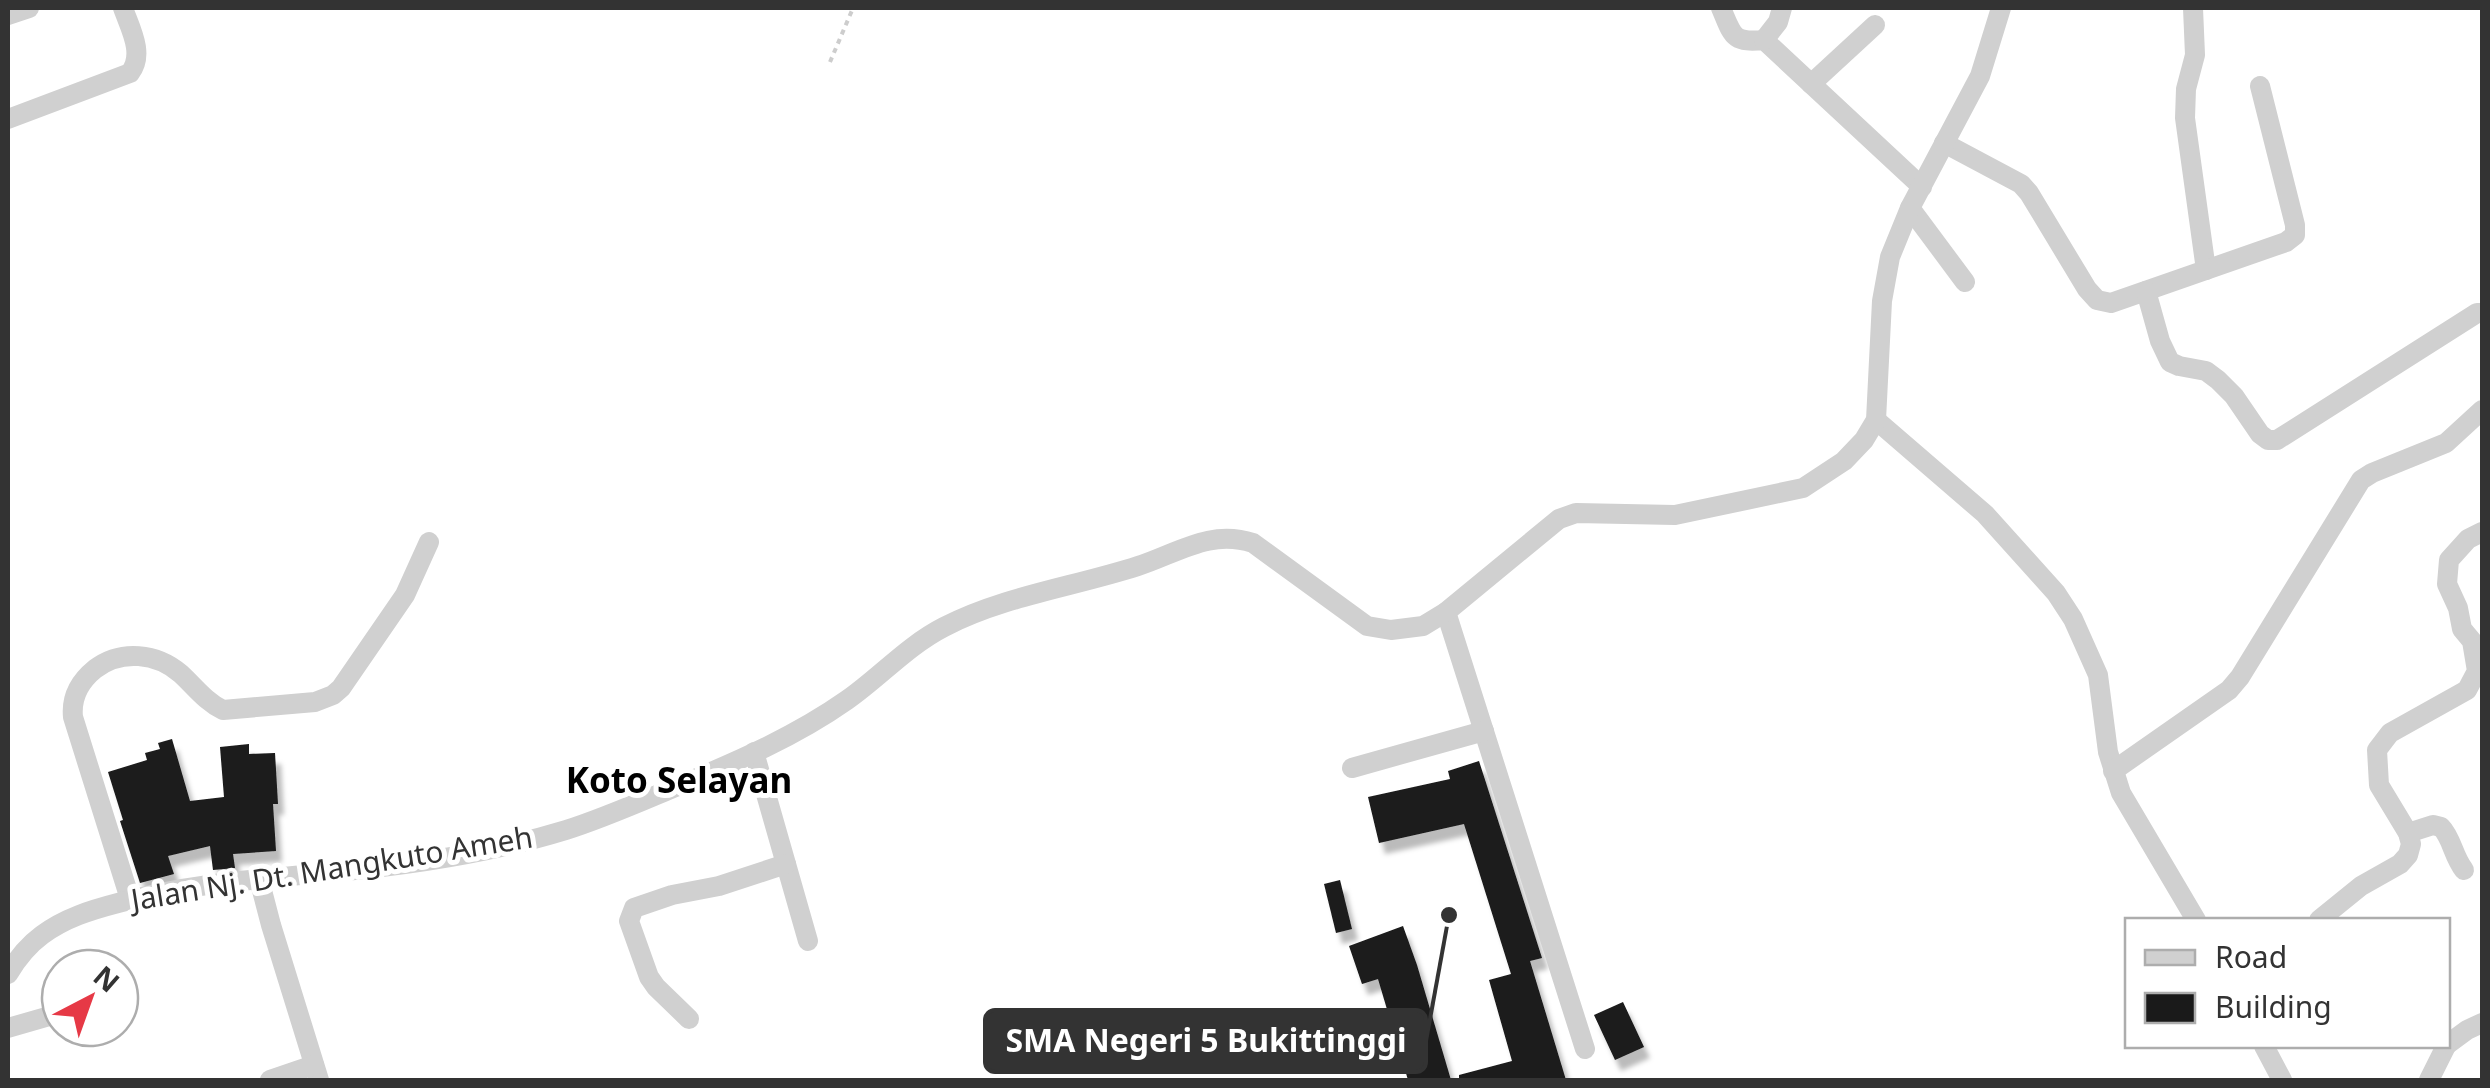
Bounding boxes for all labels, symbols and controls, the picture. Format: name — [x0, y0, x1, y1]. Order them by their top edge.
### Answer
district label: Koto Selayan — [566, 756, 792, 803]
street label: Jalan Nj. Dt. Mangkuto Ameh — [125, 816, 535, 920]
legend — [2125, 918, 2450, 1048]
text: Road — [2215, 936, 2287, 977]
north arrow — [40, 948, 140, 1048]
text: N — [86, 957, 128, 1000]
text: Building — [2215, 986, 2332, 1027]
callout: SMA Negeri 5 Bukittinggi — [985, 1010, 1426, 1072]
text: SMA Negeri 5 Bukittinggi — [1005, 1018, 1407, 1061]

